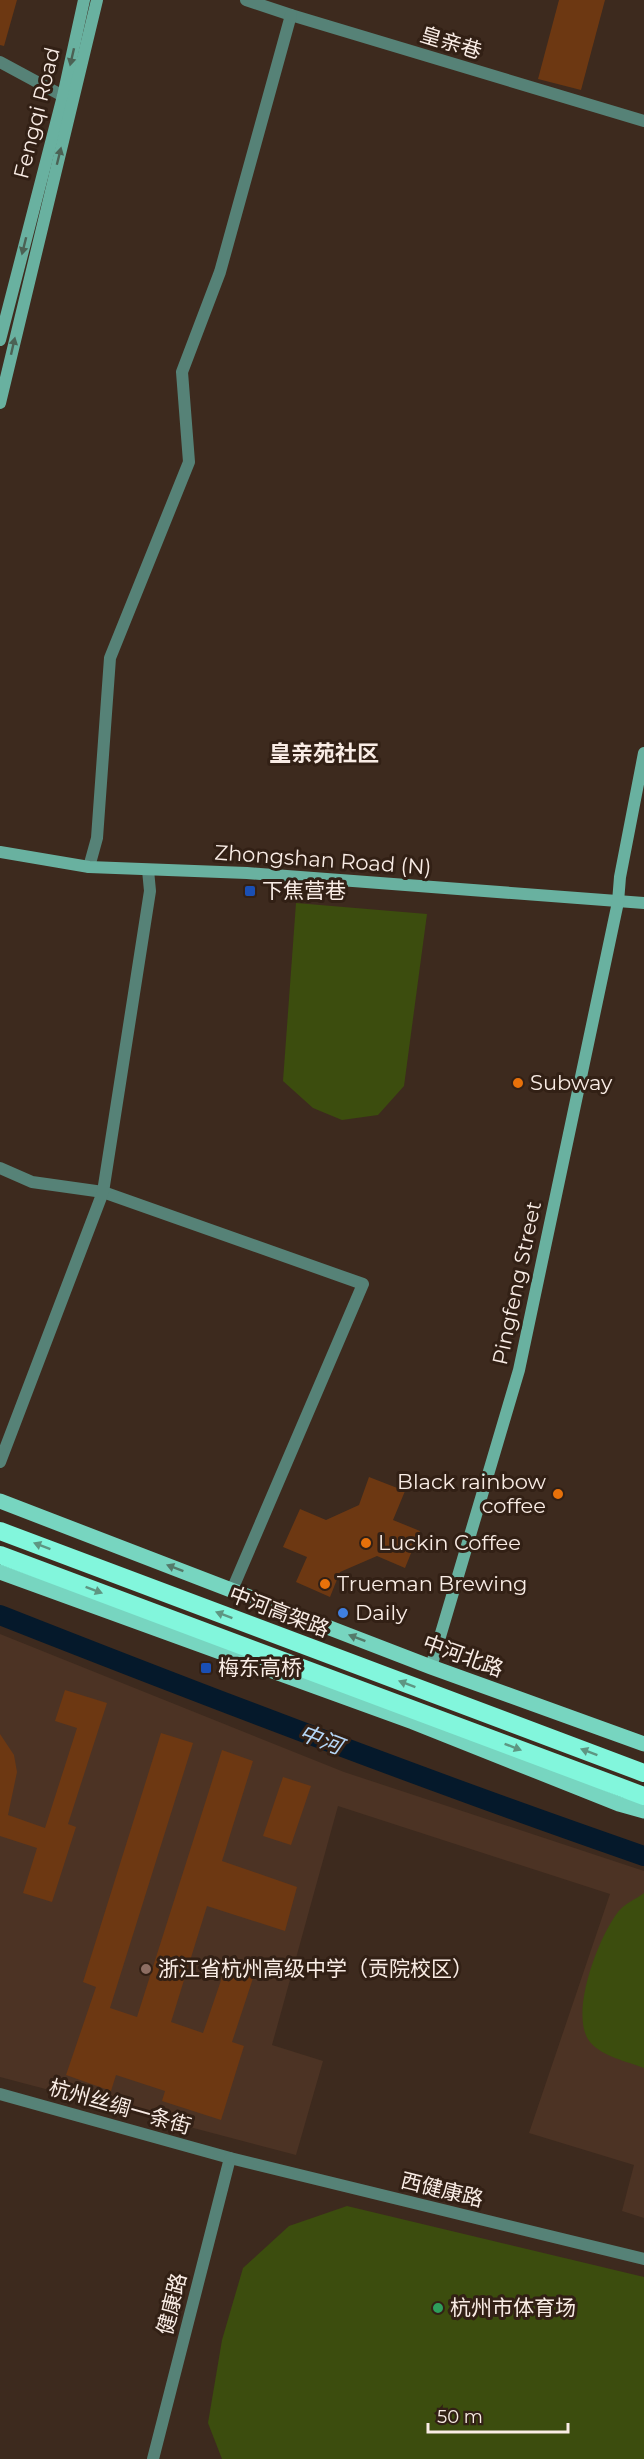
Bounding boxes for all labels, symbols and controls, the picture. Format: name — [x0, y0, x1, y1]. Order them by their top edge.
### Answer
street label: 皇亲巷 — [417, 21, 485, 64]
street label: Fengqi Road — [8, 45, 65, 181]
one-way arrow — [66, 48, 76, 66]
one-way arrow — [55, 147, 65, 165]
one-way arrow — [19, 237, 28, 255]
one-way arrow — [9, 336, 19, 355]
district label: 皇亲苑社区 — [269, 740, 379, 767]
street label: Zhongshan Road (N) — [214, 839, 432, 880]
place label: 下焦营巷 — [262, 878, 346, 903]
marker: 下焦营巷 — [243, 884, 257, 898]
place label: Subway — [530, 1070, 613, 1095]
marker: Subway — [511, 1076, 525, 1090]
street label: Pingfeng Street — [487, 1199, 546, 1367]
place label: Black rainbow coffee — [397, 1469, 547, 1518]
marker: Black rainbow coffee — [551, 1487, 565, 1501]
place label: Luckin Coffee — [378, 1530, 521, 1555]
marker: Luckin Coffee — [359, 1536, 373, 1550]
one-way arrow — [33, 1541, 51, 1551]
one-way arrow — [166, 1563, 184, 1573]
place label: Trueman Brewing — [337, 1571, 528, 1596]
marker: Trueman Brewing — [318, 1577, 332, 1591]
street label: 中河高架路 — [226, 1581, 333, 1642]
one-way arrow — [85, 1586, 103, 1596]
place label: Daily — [355, 1600, 408, 1625]
marker: Daily — [336, 1606, 350, 1620]
one-way arrow — [215, 1610, 233, 1619]
street label: 中河北路 — [419, 1629, 507, 1682]
one-way arrow — [348, 1633, 366, 1643]
place label: 梅东高桥 — [218, 1655, 302, 1680]
marker: 梅东高桥 — [199, 1661, 213, 1675]
one-way arrow — [398, 1678, 416, 1688]
water label: 中河 — [295, 1719, 350, 1761]
one-way arrow — [504, 1743, 522, 1752]
one-way arrow — [580, 1747, 598, 1757]
place label: 浙江省杭州高级中学（贡院校区） — [158, 1956, 473, 1981]
marker: 浙江省杭州高级中学（贡院校区） — [139, 1962, 153, 1976]
street label: 杭州丝绸一条街 — [46, 2074, 194, 2139]
street label: 西健康路 — [398, 2167, 486, 2212]
street label: 健康路 — [152, 2270, 191, 2337]
place label: 杭州市体育场 — [450, 2295, 576, 2320]
marker: 杭州市体育场 — [431, 2301, 445, 2315]
scale bar — [428, 2396, 568, 2434]
text: 50 m — [437, 2406, 483, 2428]

